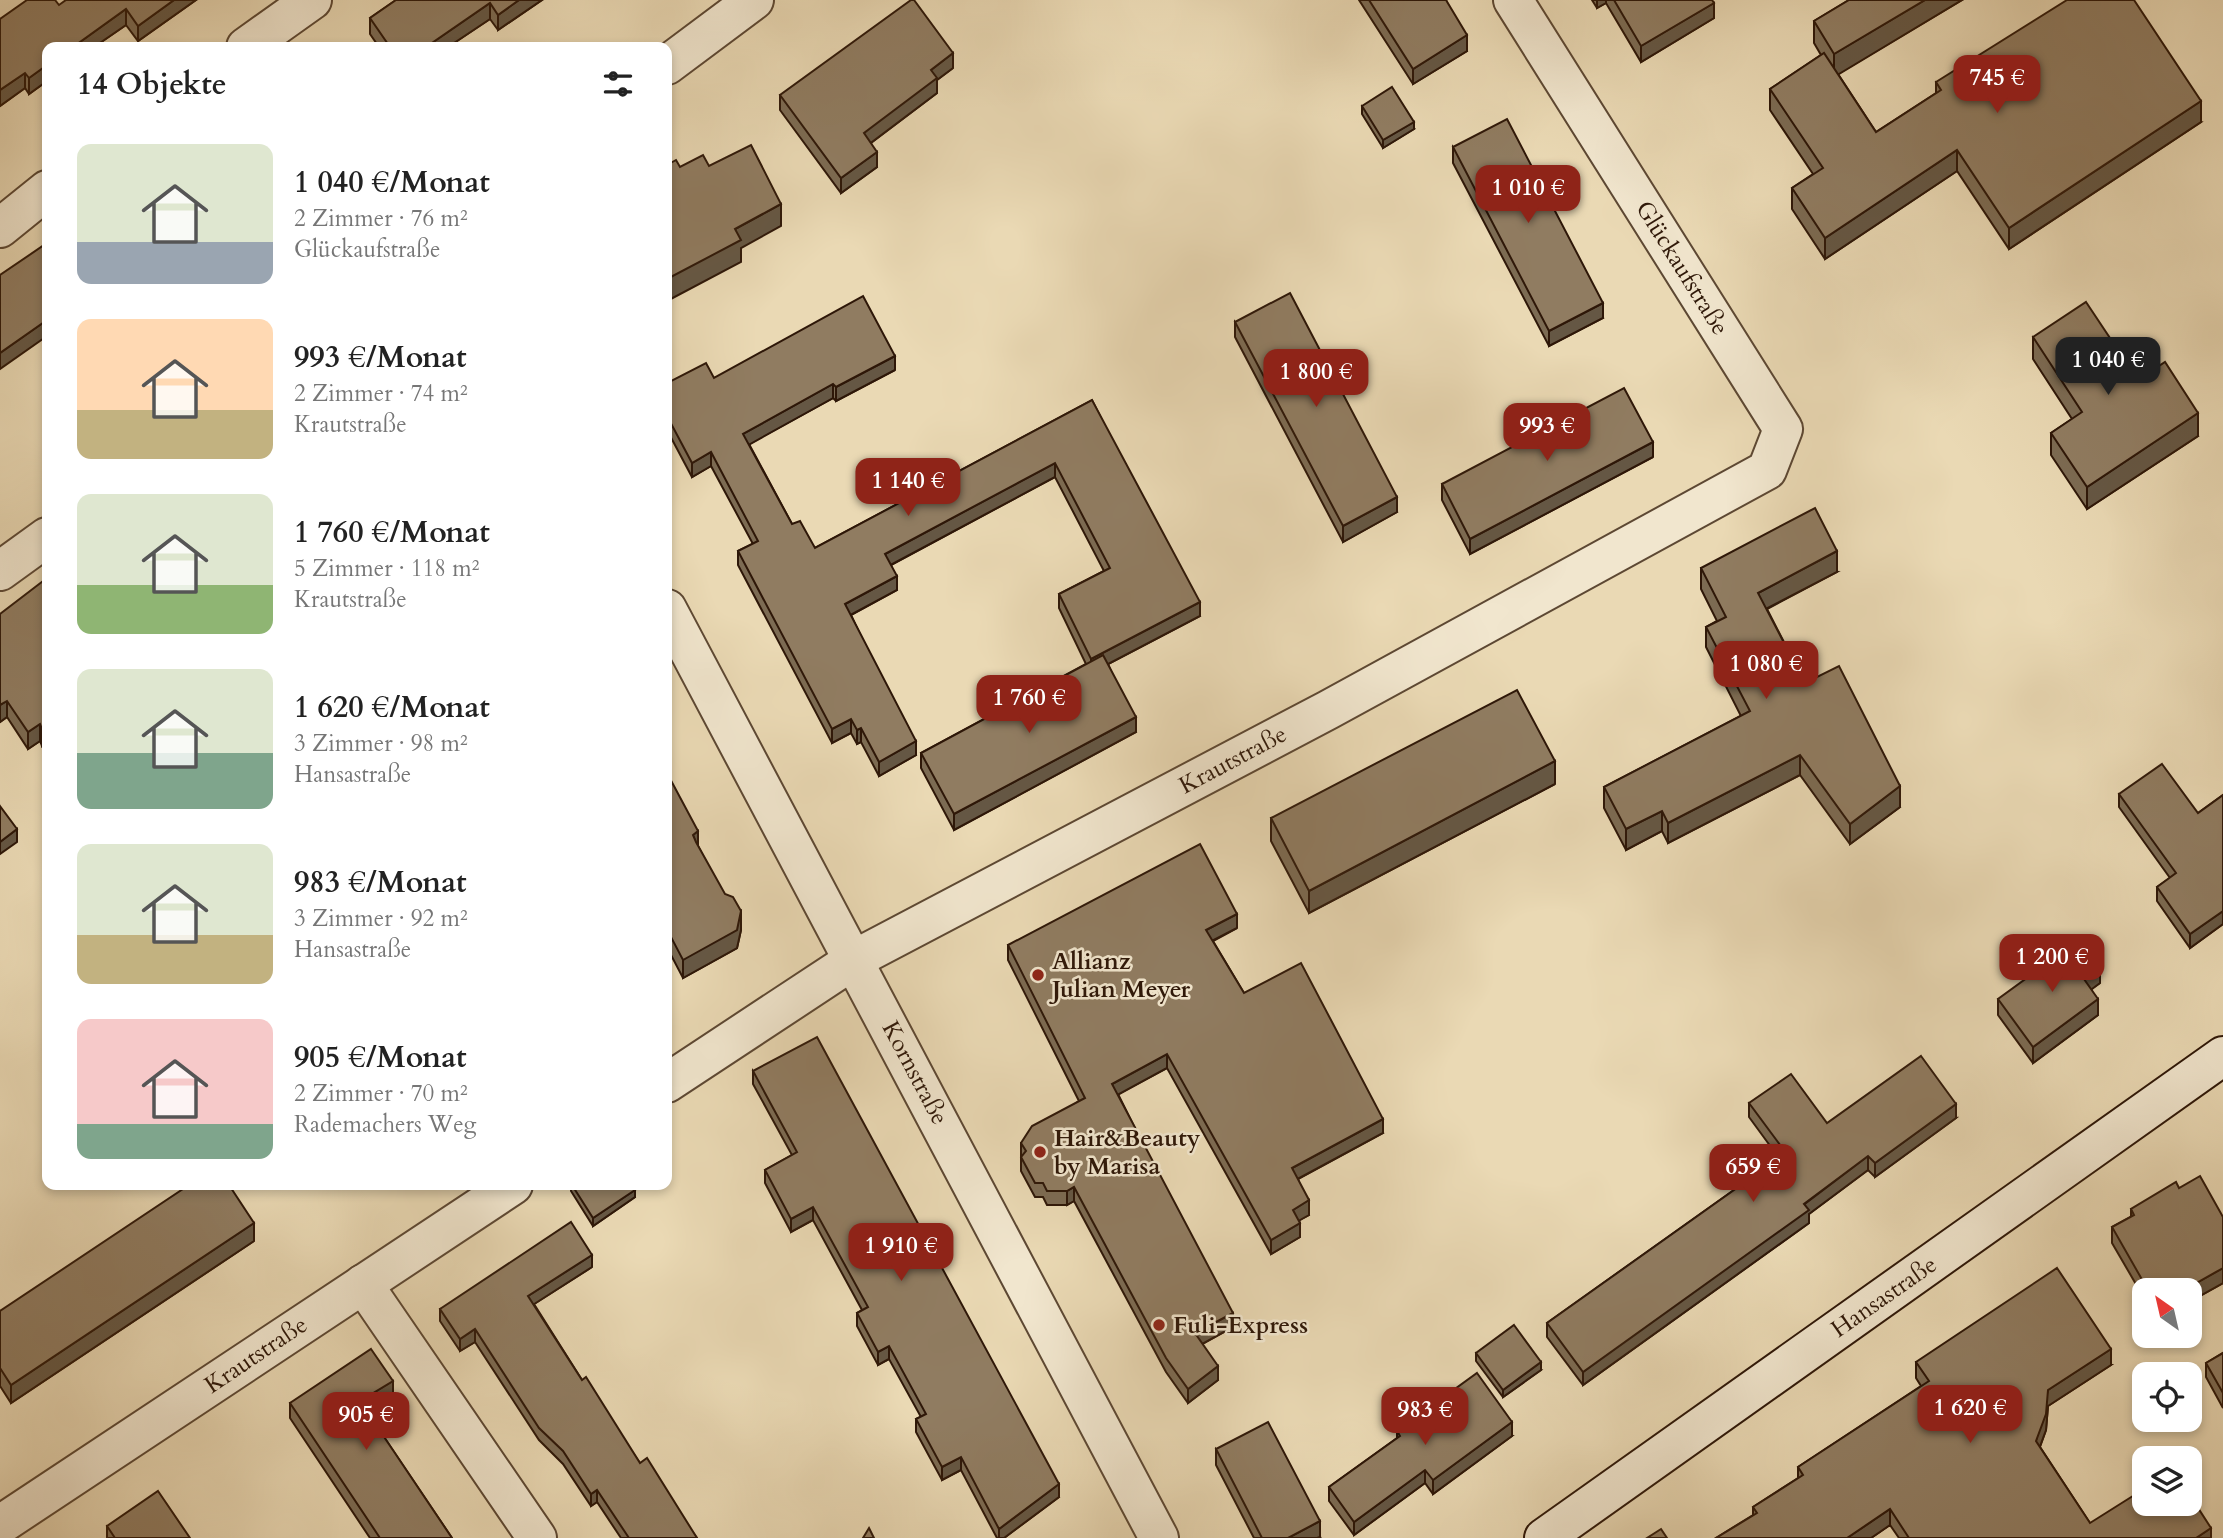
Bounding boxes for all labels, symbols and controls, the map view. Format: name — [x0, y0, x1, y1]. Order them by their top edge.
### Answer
pin: 745 € — [1948, 55, 2046, 115]
text: 745 € — [1969, 62, 2025, 93]
text: 14 Objekte — [77, 64, 227, 105]
icon: filters — [599, 65, 637, 103]
text: 1 040 €/Monat — [294, 162, 490, 203]
pin: 1 010 € — [1463, 166, 1593, 225]
icon: home — [133, 172, 217, 256]
text: 1 010 € — [1491, 172, 1565, 203]
street label: Glückaufstraße — [1628, 194, 1736, 342]
text: 2 Zimmer · 76 m² — [294, 203, 468, 234]
text: Glückaufstraße — [294, 234, 440, 265]
text: 993 €/Monat — [294, 337, 466, 378]
pin: 1 040 € — [2043, 338, 2173, 397]
text: 1 040 € — [2071, 344, 2145, 375]
icon: home — [133, 347, 217, 431]
pin: 1 800 € — [1251, 350, 1381, 409]
text: 1 800 € — [1279, 356, 1353, 387]
text: 2 Zimmer · 74 m² — [294, 378, 468, 409]
pin: 993 € — [1498, 404, 1596, 463]
text: Krautstraße — [294, 409, 407, 440]
text: 993 € — [1519, 410, 1575, 441]
pin: 1 140 € — [843, 458, 973, 518]
text: 1 140 € — [871, 465, 945, 496]
text: 1 760 €/Monat — [294, 512, 490, 553]
icon: home — [133, 522, 217, 606]
text: 5 Zimmer · 118 m² — [294, 553, 479, 584]
text: Krautstraße — [294, 584, 407, 615]
pin: 1 080 € — [1701, 642, 1831, 701]
text: 1 080 € — [1729, 648, 1803, 679]
pin: 1 760 € — [964, 676, 1094, 735]
text: 1 760 € — [992, 682, 1066, 713]
text: 1 620 €/Monat — [294, 687, 490, 728]
icon: home — [133, 697, 217, 781]
street label: Krautstraße — [1173, 718, 1293, 802]
text: 3 Zimmer · 98 m² — [294, 728, 468, 759]
text: Hansastraße — [294, 759, 411, 790]
text: 983 €/Monat — [294, 862, 466, 903]
icon: home — [133, 872, 217, 956]
text: 3 Zimmer · 92 m² — [294, 903, 468, 934]
text: Hansastraße — [294, 934, 411, 965]
pin: 1 200 € — [1987, 934, 2117, 994]
text: 1 200 € — [2015, 941, 2089, 972]
place label: Allianz Julian Meyer — [1049, 945, 1191, 1006]
marker: Allianz Julian Meyer — [1030, 967, 1046, 983]
street label: Kornstraße — [874, 1015, 956, 1131]
text: 905 €/Monat — [294, 1037, 466, 1078]
icon: home — [133, 1047, 217, 1131]
text: 2 Zimmer · 70 m² — [294, 1078, 468, 1109]
text: Rademachers Weg — [294, 1109, 477, 1140]
place label: Hair&Beauty by Marisa — [1054, 1122, 1201, 1183]
marker: Hair&Beauty by Marisa — [1032, 1144, 1048, 1160]
pin: 659 € — [1704, 1144, 1802, 1204]
text: 659 € — [1725, 1151, 1781, 1182]
pin: 1 910 € — [836, 1224, 966, 1283]
text: 1 910 € — [864, 1230, 938, 1261]
street label: Hansastraße — [1824, 1248, 1944, 1346]
north arrow — [2132, 1278, 2202, 1348]
map controls — [2132, 1278, 2202, 1516]
street label: Krautstraße — [198, 1308, 314, 1402]
place label: Fuli-Express — [1173, 1309, 1308, 1342]
marker: Fuli-Express — [1151, 1317, 1167, 1333]
button: locate — [2132, 1362, 2202, 1432]
pin: 1 620 € — [1905, 1386, 2035, 1445]
pin: 983 € — [1376, 1388, 1474, 1447]
pin: 905 € — [317, 1392, 415, 1452]
text: 1 620 € — [1933, 1392, 2007, 1423]
text: 983 € — [1397, 1394, 1453, 1425]
text: 905 € — [338, 1399, 394, 1430]
button: layers — [2132, 1446, 2202, 1516]

